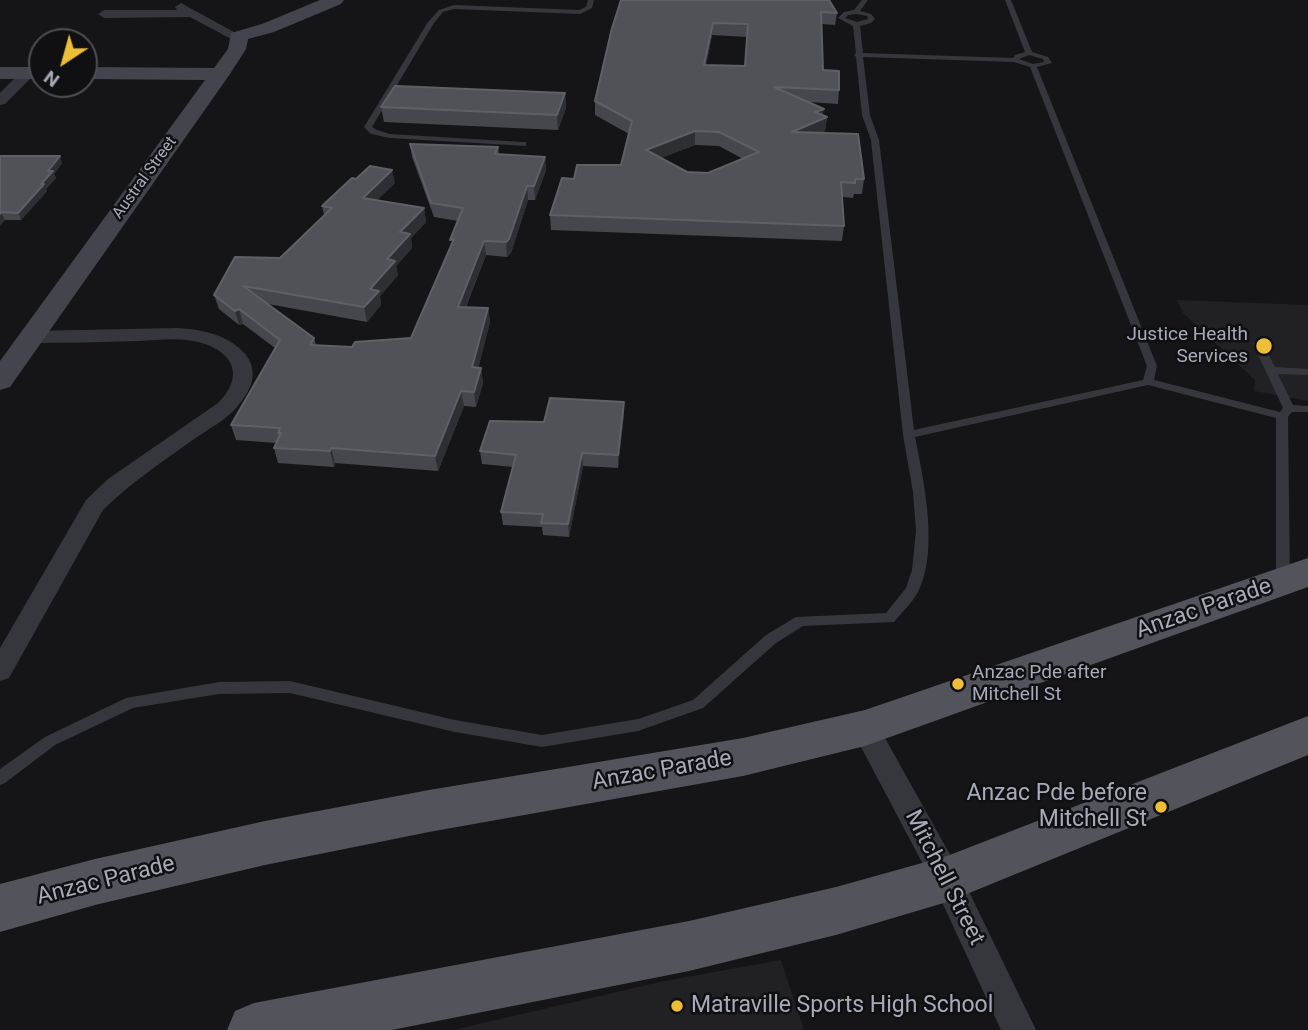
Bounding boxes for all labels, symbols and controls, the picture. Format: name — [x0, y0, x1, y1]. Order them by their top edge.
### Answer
north arrow — [28, 28, 98, 98]
text: N — [39, 66, 64, 92]
street label: Austral Street — [109, 133, 181, 223]
place label: Justice Health Services — [1126, 324, 1248, 368]
marker: Justice Health Services — [1254, 336, 1274, 356]
street label: Anzac Parade — [1133, 573, 1275, 645]
place label: Anzac Pde after Mitchell St — [972, 662, 1106, 706]
marker: Anzac Pde after Mitchell St — [950, 676, 966, 692]
street label: Anzac Parade — [590, 745, 734, 797]
place label: Anzac Pde before Mitchell St — [966, 780, 1147, 834]
marker: Anzac Pde before Mitchell St — [1153, 799, 1169, 815]
street label: Mitchell Street — [898, 806, 990, 950]
street label: Anzac Parade — [34, 851, 178, 911]
place label: Matraville Sports High School — [691, 992, 993, 1020]
marker: Matraville Sports High School — [669, 998, 685, 1014]

